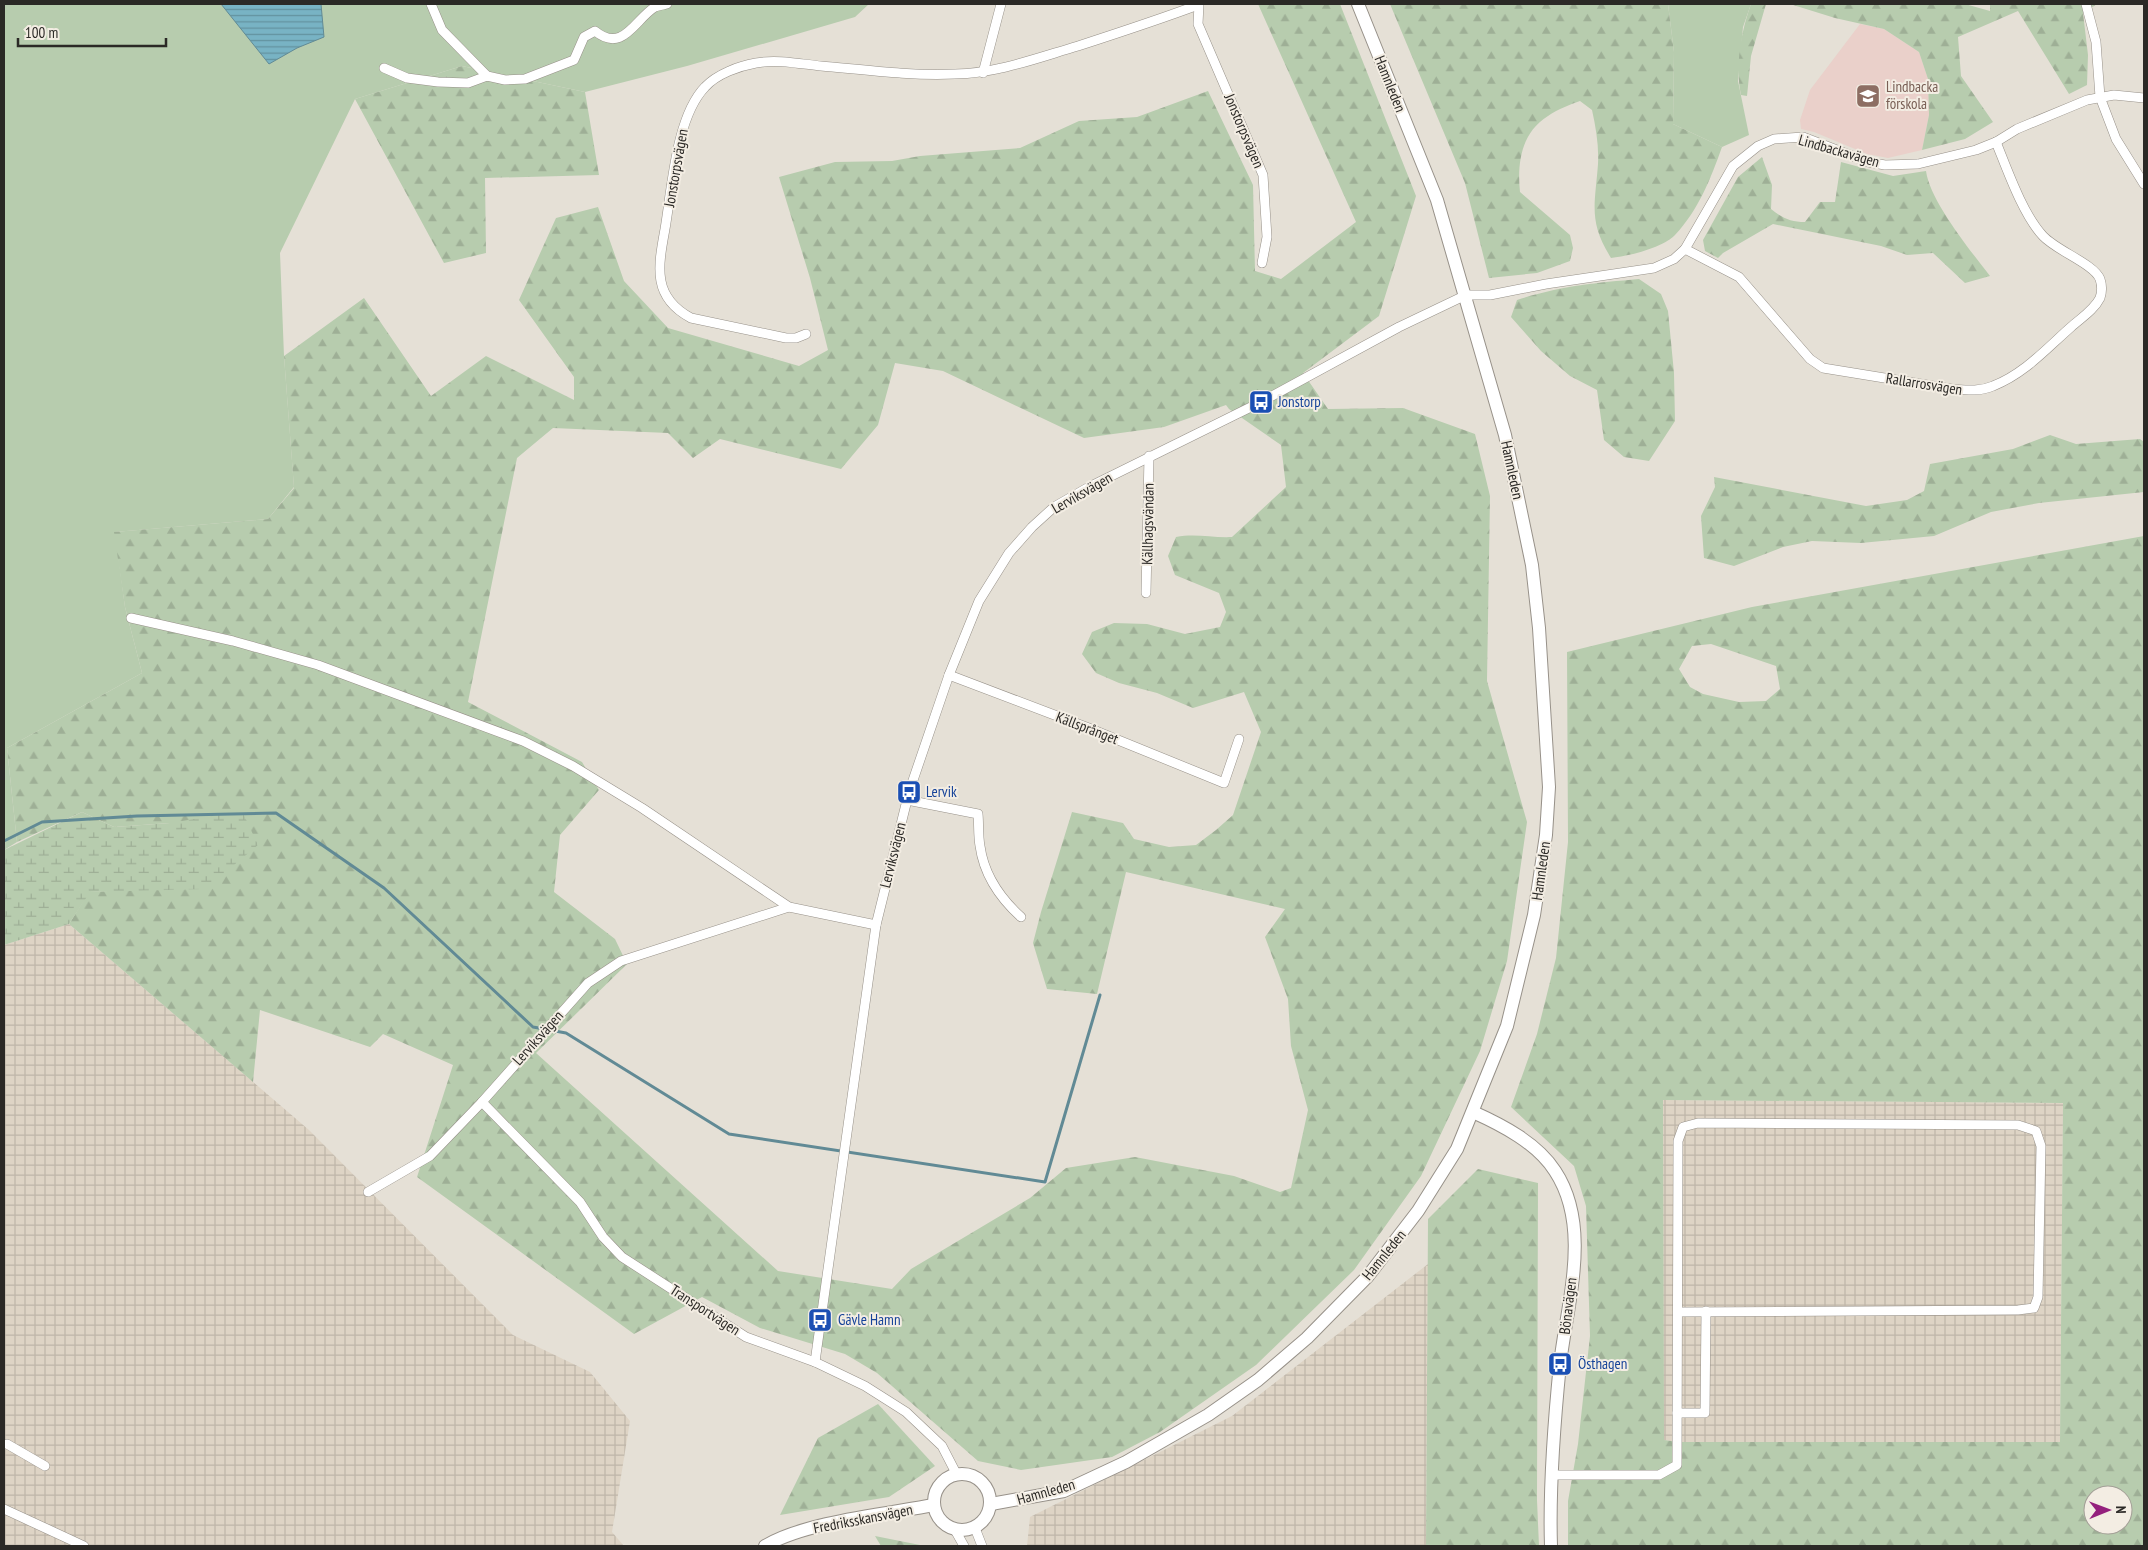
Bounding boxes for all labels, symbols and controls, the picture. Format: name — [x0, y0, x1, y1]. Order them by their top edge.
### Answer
scale bar — [18, 15, 165, 47]
text: 100 m — [25, 23, 58, 42]
street label: Hamnleden — [1371, 53, 1410, 115]
place label: Lindbacka förskola — [1886, 77, 1938, 113]
school or university icon: Lindbacka förskola — [1855, 83, 1881, 109]
street label: Jonstorpsvägen — [1220, 90, 1269, 171]
street label: Jonstorpsvägen — [659, 127, 692, 209]
street label: Lindbackavägen — [1796, 130, 1882, 171]
street label: Rallarrosvägen — [1885, 368, 1964, 399]
bus stop icon: Jonstorp — [1248, 389, 1274, 415]
place label: Jonstorp — [1277, 392, 1321, 411]
street label: Hamnleden — [1497, 439, 1528, 501]
street label: Lerviksvägen — [1048, 468, 1115, 518]
street label: Källhagsvändan — [1137, 483, 1158, 565]
street label: Källsprånget — [1053, 707, 1121, 748]
bus stop icon: Lervik — [896, 779, 922, 805]
place label: Lervik — [926, 782, 957, 801]
street label: Lerviksvägen — [875, 820, 910, 890]
street label: Hamnleden — [1527, 840, 1554, 902]
street label: Lerviksvägen — [508, 1006, 567, 1069]
street label: Hamnleden — [1358, 1226, 1410, 1284]
street label: Bönavägen — [1555, 1276, 1580, 1335]
street label: Transportvägen — [667, 1280, 744, 1339]
bus stop icon: Gävle Hamn — [807, 1307, 833, 1333]
place label: Gävle Hamn — [838, 1310, 900, 1329]
bus stop icon: Östhagen — [1547, 1351, 1573, 1377]
place label: Östhagen — [1578, 1354, 1627, 1373]
street label: Hamnleden — [1015, 1474, 1077, 1509]
north arrow — [2083, 1485, 2133, 1535]
street label: Fredriksskansvägen — [812, 1500, 914, 1537]
text: N — [2112, 1506, 2130, 1514]

